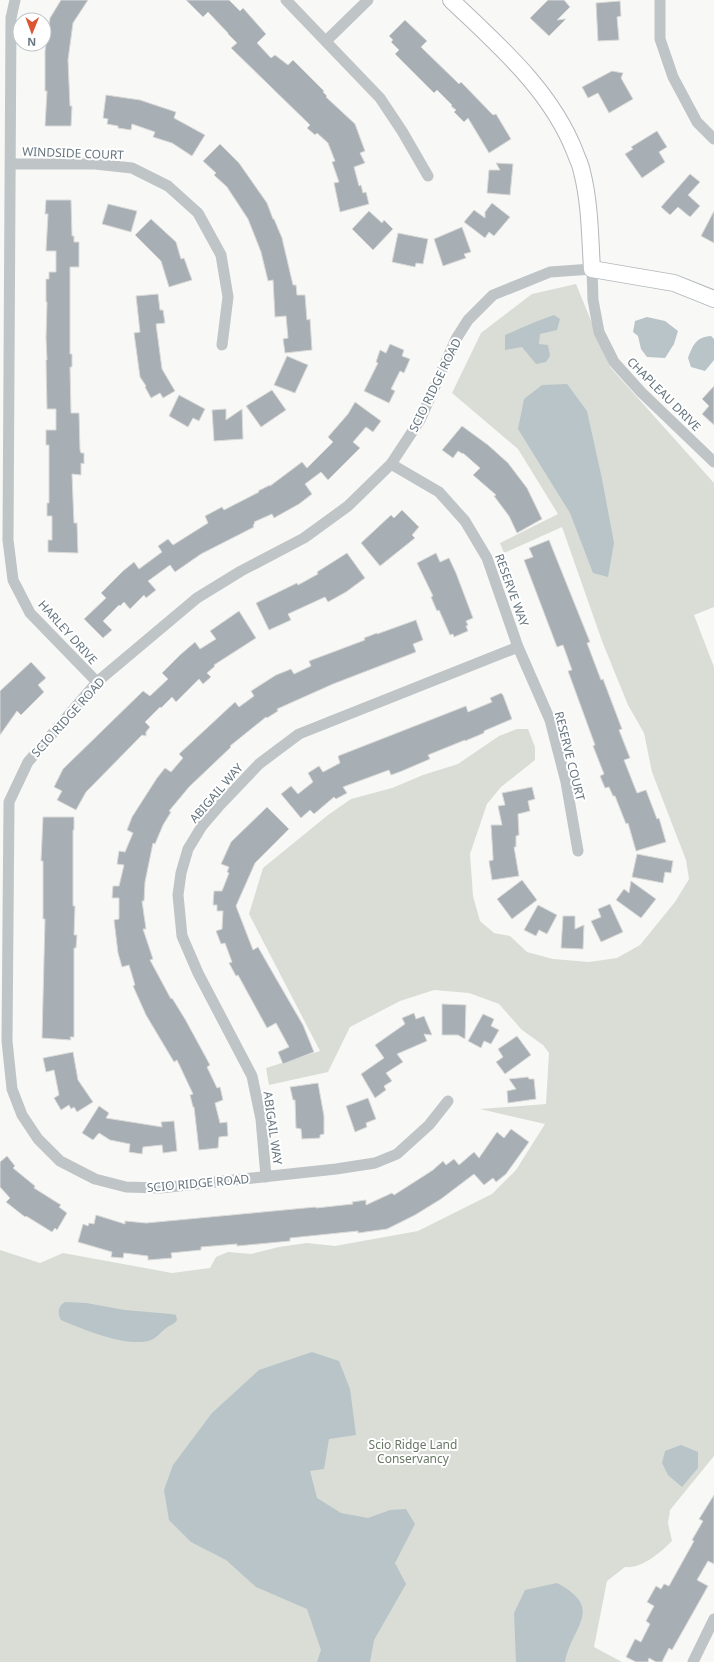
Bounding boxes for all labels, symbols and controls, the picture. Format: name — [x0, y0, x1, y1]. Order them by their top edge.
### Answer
north arrow — [12, 12, 52, 52]
text: N — [27, 35, 36, 50]
street label: WINDSIDE COURT — [22, 143, 125, 163]
street label: SCIO RIDGE ROAD — [405, 335, 465, 435]
street label: CHAPLEAU DRIVE — [623, 353, 705, 435]
street label: RESERVE WAY — [491, 551, 533, 629]
street label: HARLEY DRIVE — [35, 596, 101, 668]
street label: SCIO RIDGE ROAD — [27, 673, 109, 761]
street label: RESERVE COURT — [551, 710, 589, 803]
street label: ABIGAIL WAY — [185, 759, 247, 826]
street label: ABIGAIL WAY — [259, 1090, 287, 1166]
street label: SCIO RIDGE ROAD — [146, 1170, 250, 1196]
park label: Scio Ridge Land Conservancy — [369, 1436, 457, 1467]

